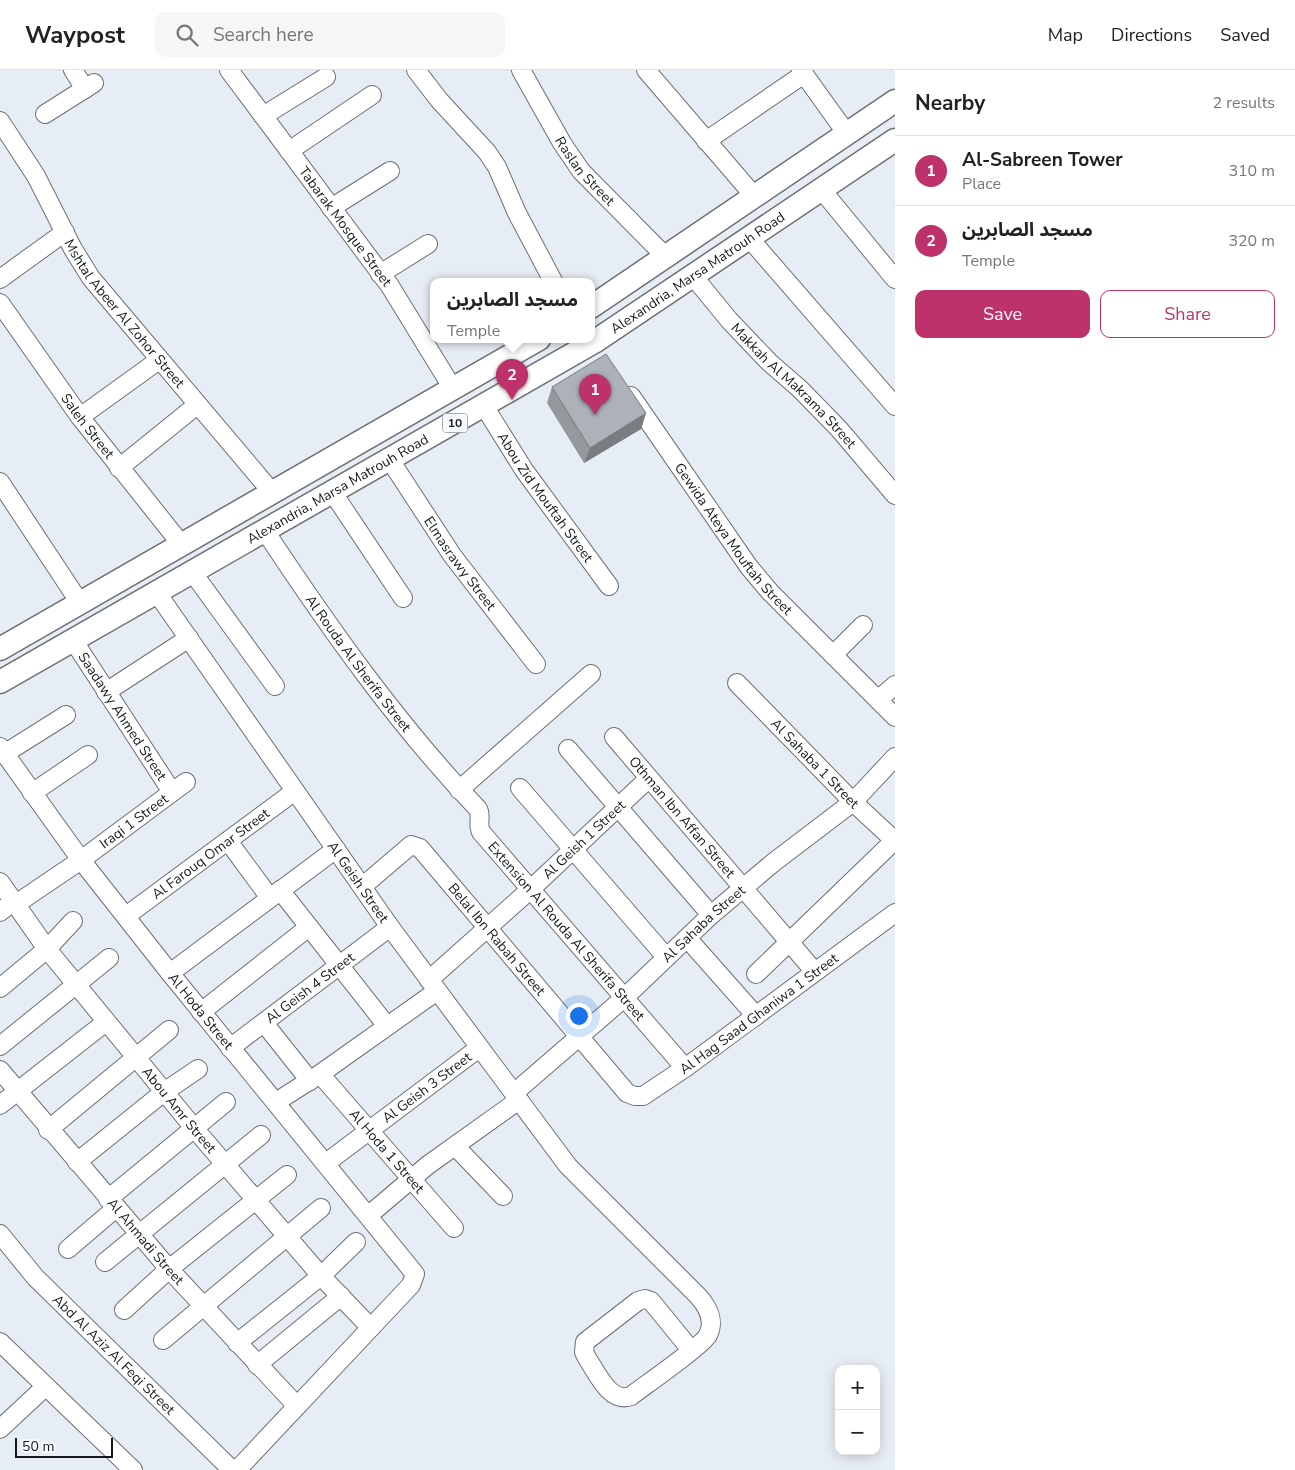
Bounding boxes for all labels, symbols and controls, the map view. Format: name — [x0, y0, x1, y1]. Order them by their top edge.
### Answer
search box — [155, 12, 505, 57]
text: Waypost — [25, 19, 125, 51]
icon: search — [173, 21, 201, 49]
text: Search here — [213, 22, 314, 48]
text: Map — [1048, 23, 1083, 47]
text: Directions — [1111, 23, 1192, 47]
text: Saved — [1220, 23, 1270, 47]
text: Nearby — [915, 89, 985, 117]
text: 2 results — [1213, 92, 1275, 114]
street label: Raslan Street — [551, 133, 619, 210]
text: Al-Sabreen Tower — [962, 147, 1123, 173]
text: 1 — [926, 160, 936, 182]
text: 310 m — [1228, 160, 1275, 182]
street label: Tabarak Mosque Street — [295, 162, 397, 290]
text: Place — [962, 173, 1001, 195]
street label: Alexandria, Marsa Matrouh Road — [607, 207, 788, 338]
text: مسجد الصابرين — [962, 217, 1093, 243]
text: 2 — [926, 230, 936, 252]
text: 320 m — [1228, 230, 1275, 252]
street label: Mshtal Abeer Al Zohor Street — [60, 236, 189, 392]
text: Temple — [962, 250, 1015, 272]
popup — [430, 278, 595, 343]
text: مسجد الصابرين — [447, 287, 578, 313]
button: Save — [915, 290, 1090, 338]
button: Share — [1100, 290, 1275, 338]
street label: Makkah Al Makrama Street — [727, 318, 861, 452]
text: Temple — [447, 320, 500, 342]
pin: 2 — [496, 359, 528, 400]
pin: 1 — [579, 374, 611, 415]
street label: Saleh Street — [57, 389, 119, 462]
road number: 10 — [442, 413, 468, 432]
street label: Abou Zid Mouftah Street — [493, 428, 598, 566]
street label: Alexandria, Marsa Matrouh Road — [243, 429, 432, 548]
street label: Gewida Ateya Mouftah Street — [670, 459, 797, 619]
street label: Elmasrawy Street — [420, 513, 501, 614]
street label: Al Rouda Al Sherifa Street — [301, 591, 416, 736]
street label: Saadawy Ahmed Street — [74, 648, 171, 784]
street label: Al Sahaba 1 Street — [767, 714, 863, 813]
street label: Othman Ibn Affan Street — [625, 752, 740, 882]
street label: Iraqi 1 Street — [95, 789, 172, 853]
street label: Al Geish 1 Street — [538, 796, 629, 883]
street label: Al Farouq Omar Street — [148, 804, 273, 903]
street label: Al Geish Street — [323, 837, 394, 926]
street label: Extension Al Rouda Al Sherifa Street — [484, 837, 649, 1025]
street label: Belal Ibn Rabah Street — [444, 879, 550, 1000]
street label: Al Sahaba Street — [657, 881, 749, 967]
street label: Al Geish 4 Street — [261, 948, 358, 1028]
street label: Al Hag Saad Ghaniwa 1 Street — [676, 949, 842, 1078]
street label: Al Hoda Street — [164, 969, 238, 1054]
your location — [566, 1003, 592, 1029]
street label: Al Geish 3 Street — [378, 1047, 475, 1127]
street label: Abou Amr Street — [138, 1063, 221, 1157]
street label: Al Hoda 1 Street — [345, 1105, 429, 1197]
street label: Al Ahmadi Street — [103, 1194, 189, 1289]
street label: Abd Al Aziz Al Feqi Street — [49, 1290, 179, 1419]
map controls — [835, 1365, 880, 1455]
button: + — [835, 1365, 880, 1410]
button: − — [835, 1410, 880, 1455]
scale bar — [15, 1435, 112, 1458]
text: 50 m — [22, 1437, 54, 1456]

